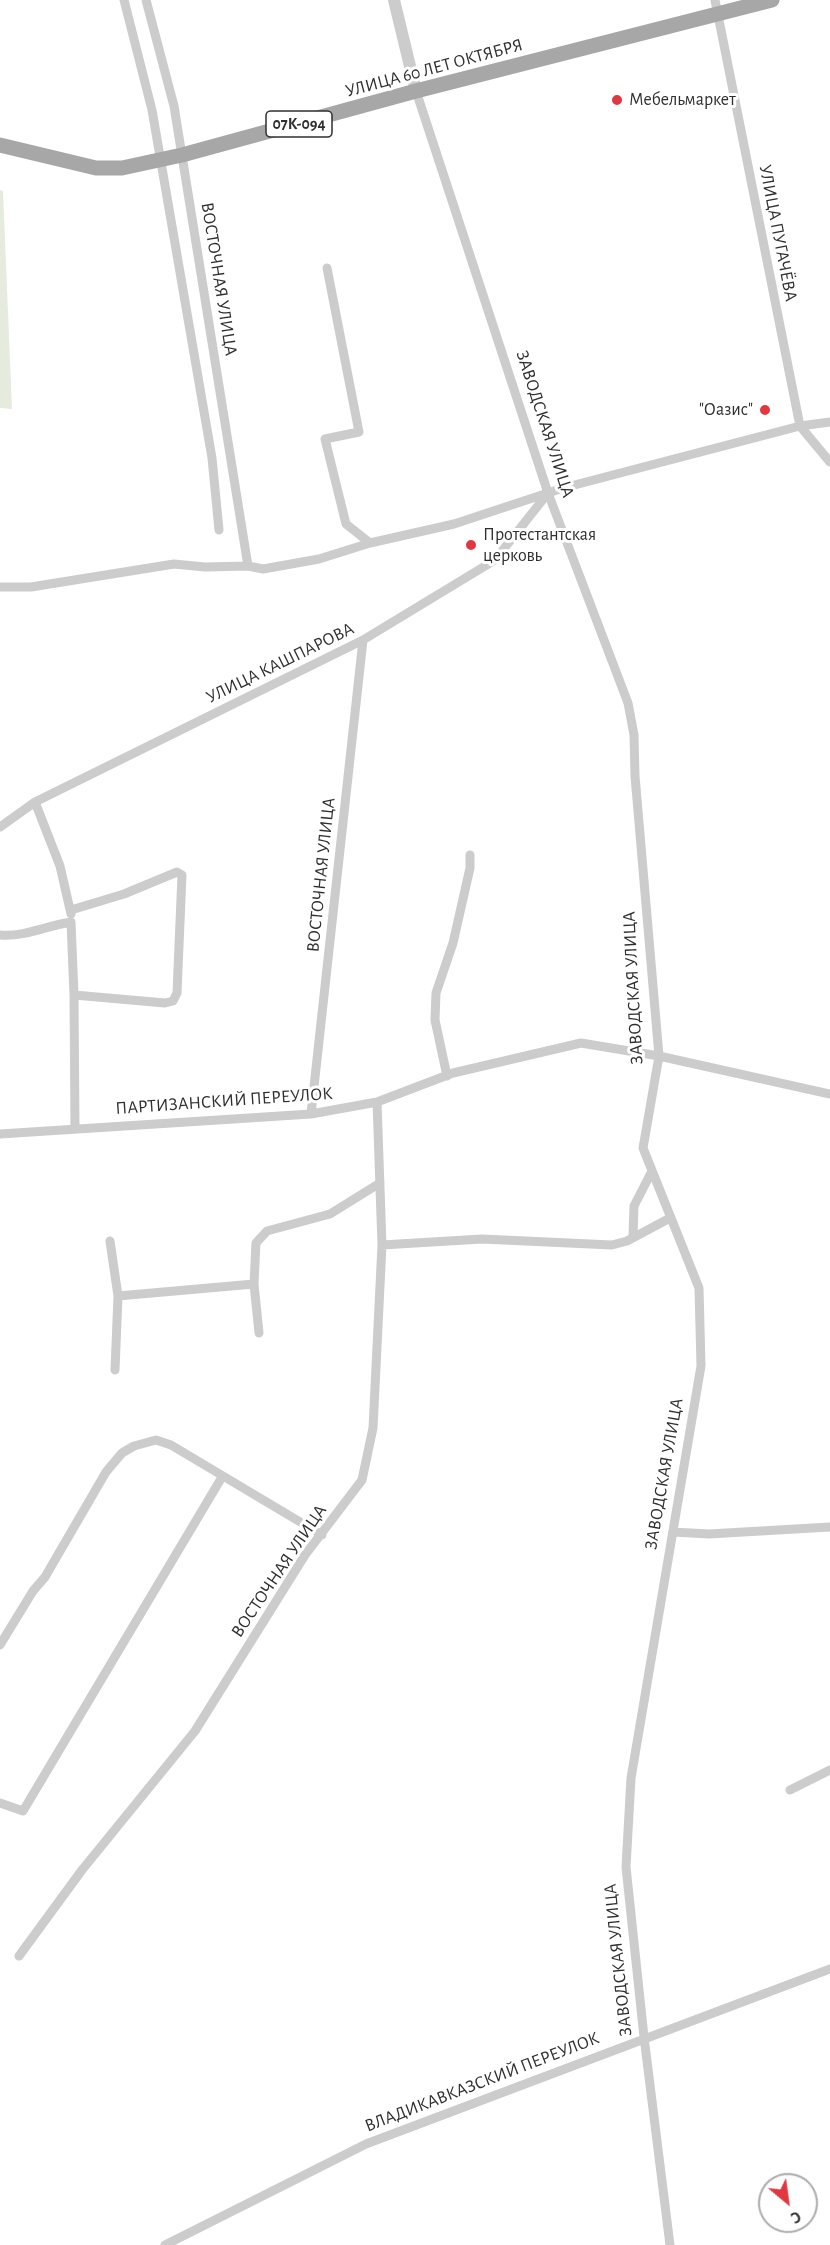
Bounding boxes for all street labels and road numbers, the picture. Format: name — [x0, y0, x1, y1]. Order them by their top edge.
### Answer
street label: УЛИЦА 60 ЛЕТ ОКТЯБРЯ — [343, 34, 525, 102]
road number: 07К-094 — [266, 111, 332, 137]
street label: УЛИЦА ПУГАЧЁВА — [754, 163, 802, 303]
street label: ВОСТОЧНАЯ УЛИЦА — [196, 201, 242, 357]
street label: ЗАВОДСКАЯ УЛИЦА — [511, 348, 579, 500]
street label: УЛИЦА КАШПАРОВА — [203, 618, 357, 708]
street label: ВОСТОЧНАЯ УЛИЦА — [302, 797, 340, 953]
street label: ЗАВОДСКАЯ УЛИЦА — [618, 911, 648, 1065]
street label: ПАРТИЗАНСКИЙ ПЕРЕУЛОК — [115, 1083, 333, 1119]
street label: ЗАВОДСКАЯ УЛИЦА — [640, 1397, 688, 1551]
street label: ВОСТОЧНАЯ УЛИЦА — [227, 1501, 331, 1641]
street label: ЗАВОДСКАЯ УЛИЦА — [599, 1883, 637, 2037]
street label: ВЛАДИКАВКАЗСКИЙ ПЕРЕУЛОК — [362, 2027, 602, 2137]

